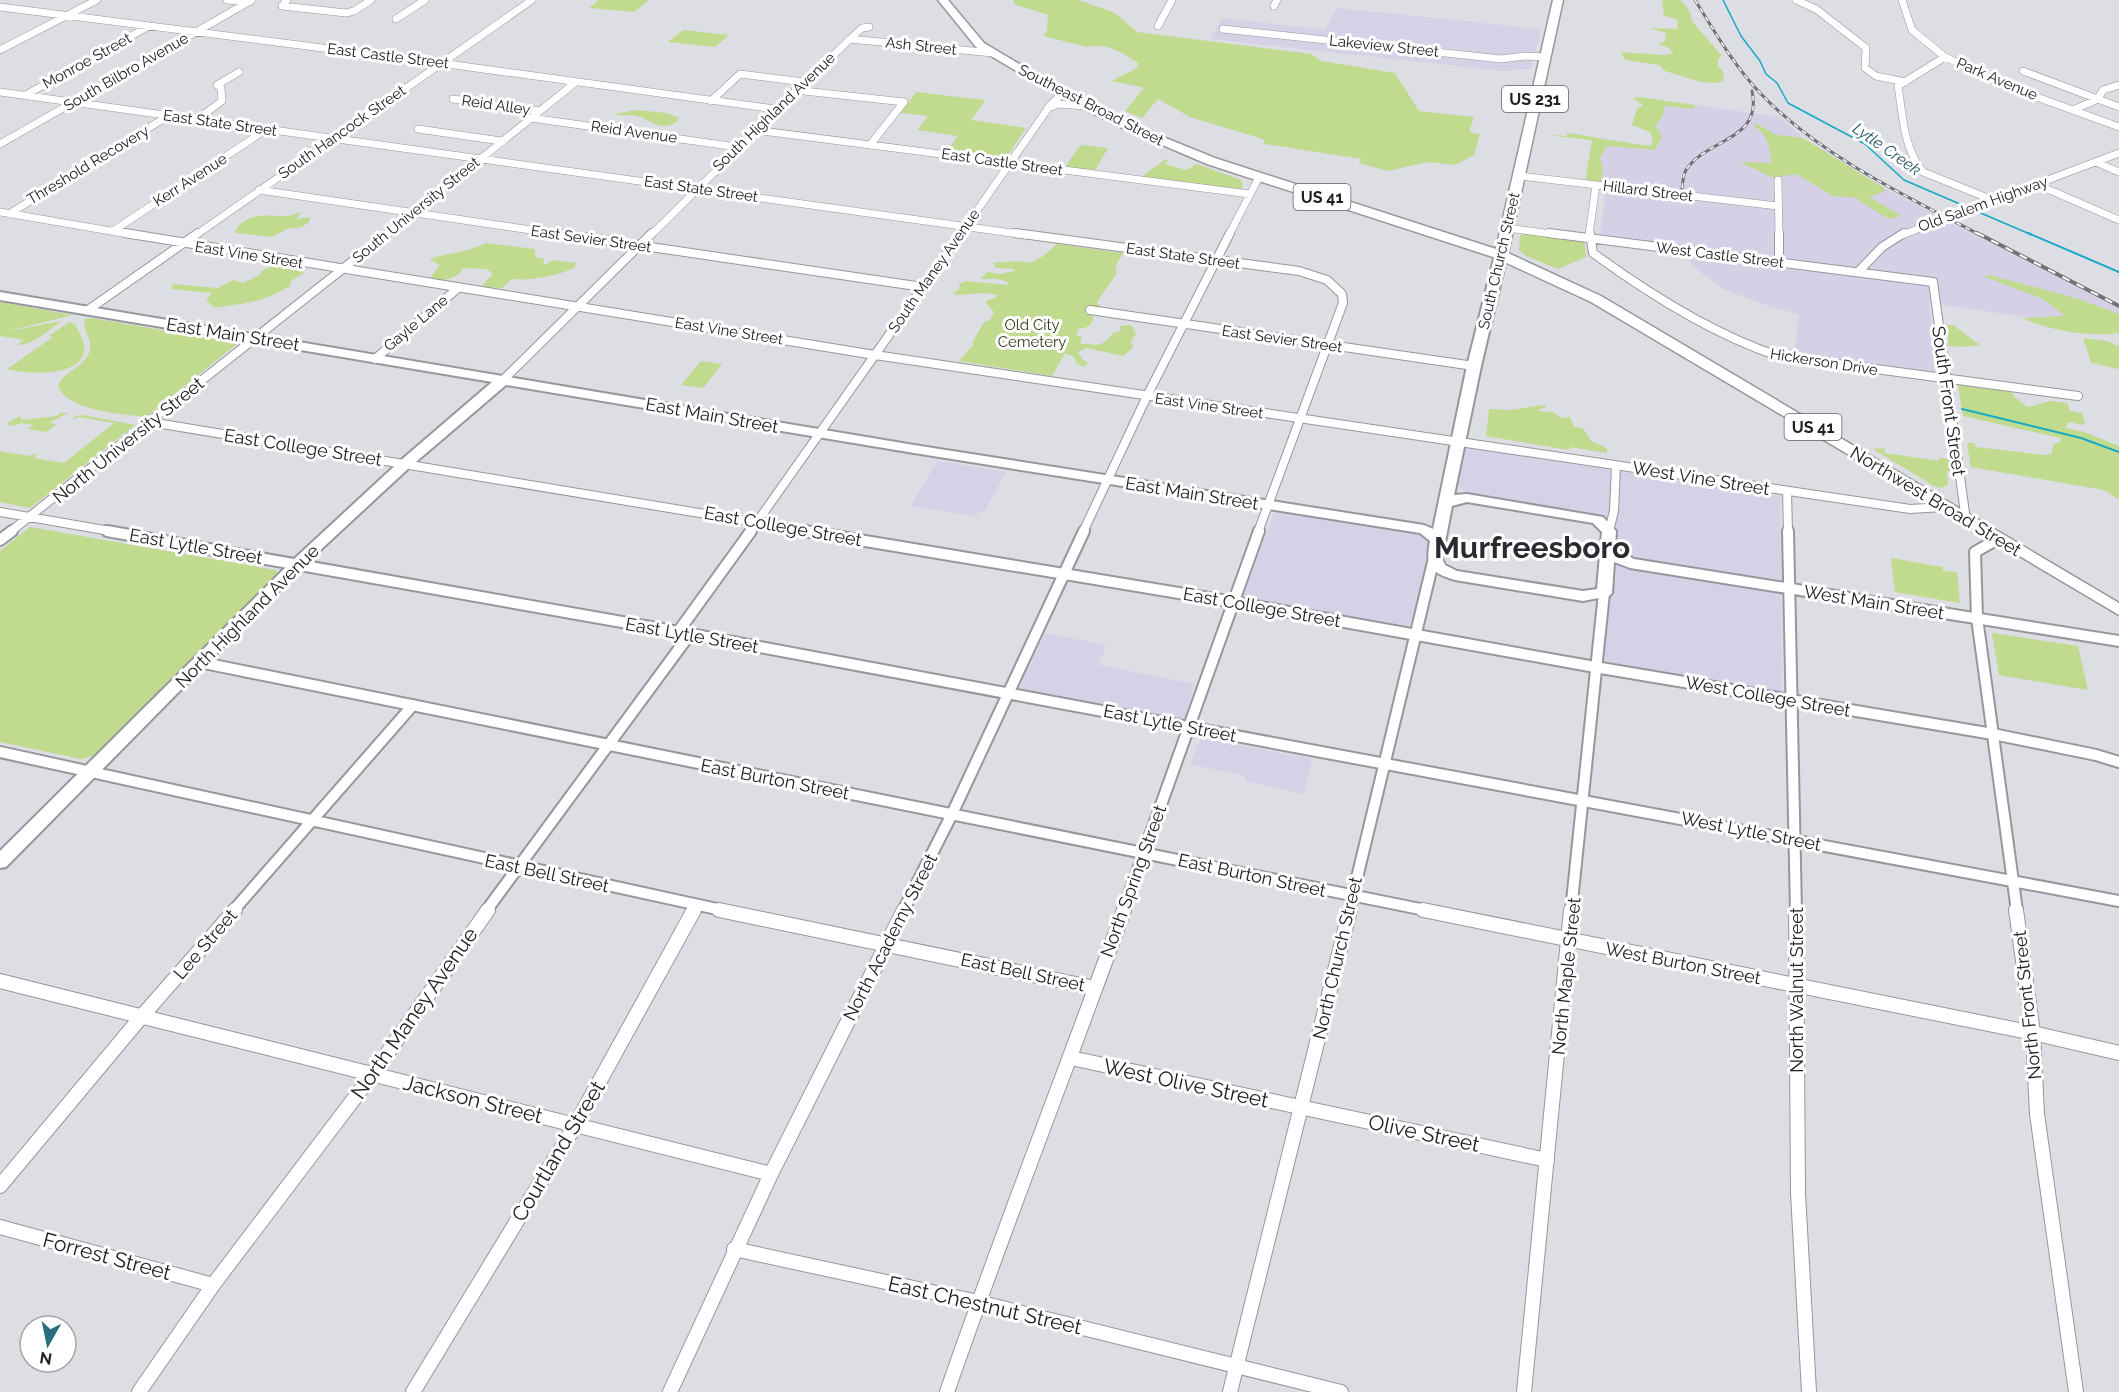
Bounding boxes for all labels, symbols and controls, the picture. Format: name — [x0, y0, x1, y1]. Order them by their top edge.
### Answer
street label: Monroe Street — [39, 29, 135, 93]
street label: South Bilbro Avenue — [60, 29, 192, 115]
street label: Lakeview Street — [1328, 31, 1440, 61]
street label: Ash Street — [885, 33, 957, 59]
street label: East Castle Street — [326, 40, 450, 72]
street label: South Highland Avenue — [709, 49, 839, 175]
street label: Park Avenue — [1954, 54, 2041, 104]
street label: Southeast Broad Street — [1015, 61, 1167, 149]
street label: South Hancock Street — [275, 81, 409, 183]
road number: US 231 — [1502, 86, 1568, 112]
street label: Reid Alley — [460, 91, 532, 119]
street label: East State Street — [162, 106, 278, 140]
street label: Reid Avenue — [590, 117, 678, 147]
water label: Lytle Creek — [1849, 119, 1925, 180]
street label: Threshold Recovery — [24, 121, 152, 209]
street label: East Castle Street — [940, 145, 1064, 179]
street label: Kerr Avenue — [150, 149, 230, 210]
street label: South University Street — [349, 153, 483, 267]
street label: East State Street — [643, 172, 759, 206]
street label: Old Salem Highway — [1916, 172, 2050, 236]
street label: Hillard Street — [1602, 177, 1694, 205]
road number: US 41 — [1294, 184, 1350, 210]
street label: South Church Street — [1474, 191, 1524, 331]
street label: South Maney Avenue — [885, 206, 984, 336]
street label: East Sevier Street — [530, 222, 652, 256]
street label: East Vine Street — [194, 238, 304, 272]
street label: West Castle Street — [1655, 238, 1785, 272]
street label: East State Street — [1125, 239, 1241, 273]
street label: Gayle Lane — [380, 291, 452, 355]
street label: East Main Street — [165, 313, 301, 355]
street label: East Vine Street — [674, 314, 784, 348]
park label: Old City Cemetery — [998, 316, 1066, 351]
street label: East Sevier Street — [1221, 322, 1343, 356]
street label: South Front Street — [1928, 325, 1970, 477]
street label: Hickerson Drive — [1769, 345, 1879, 379]
street label: North University Street — [48, 373, 208, 507]
street label: East Vine Street — [1154, 389, 1264, 423]
street label: East Main Street — [644, 393, 780, 437]
road number: US 41 — [1784, 414, 1842, 440]
street label: East College Street — [223, 424, 383, 470]
street label: Northwest Broad Street — [1847, 442, 2025, 560]
street label: West Vine Street — [1631, 457, 1771, 499]
street label: East Main Street — [1124, 472, 1260, 514]
street label: East College Street — [703, 502, 863, 550]
street label: East Lytle Street — [128, 524, 264, 568]
district label: Murfreesboro — [1434, 530, 1630, 565]
street label: North Highland Avenue — [171, 540, 323, 692]
street label: West Main Street — [1802, 581, 1946, 623]
street label: East College Street — [1182, 583, 1342, 631]
street label: East Lytle Street — [624, 613, 760, 657]
street label: West College Street — [1684, 671, 1852, 721]
street label: East Lytle Street — [1102, 700, 1238, 746]
street label: East Burton Street — [699, 754, 851, 804]
street label: North Spring Street — [1096, 802, 1170, 960]
street label: West Lytle Street — [1679, 807, 1823, 855]
street label: East Burton Street — [1176, 849, 1328, 901]
street label: East Bell Street — [483, 850, 611, 896]
street label: North Academy Street — [839, 850, 941, 1024]
street label: North Church Street — [1308, 875, 1366, 1041]
street label: North Maple Street — [1547, 896, 1585, 1056]
street label: Lee Street — [169, 905, 241, 983]
street label: North Walnut Street — [1786, 907, 1807, 1073]
street label: North Maney Avenue — [345, 922, 483, 1104]
street label: North Front Street — [2009, 930, 2045, 1080]
street label: West Burton Street — [1603, 938, 1763, 988]
street label: East Bell Street — [959, 949, 1087, 995]
street label: West Olive Street — [1101, 1053, 1271, 1113]
street label: Jackson Street — [401, 1070, 545, 1128]
street label: Courtland Street — [506, 1076, 610, 1226]
street label: Olive Street — [1366, 1109, 1482, 1157]
street label: Forrest Street — [40, 1227, 174, 1285]
street label: East Chestnut Street — [886, 1271, 1084, 1339]
north arrow — [18, 1314, 78, 1374]
text: N — [38, 1348, 53, 1369]

